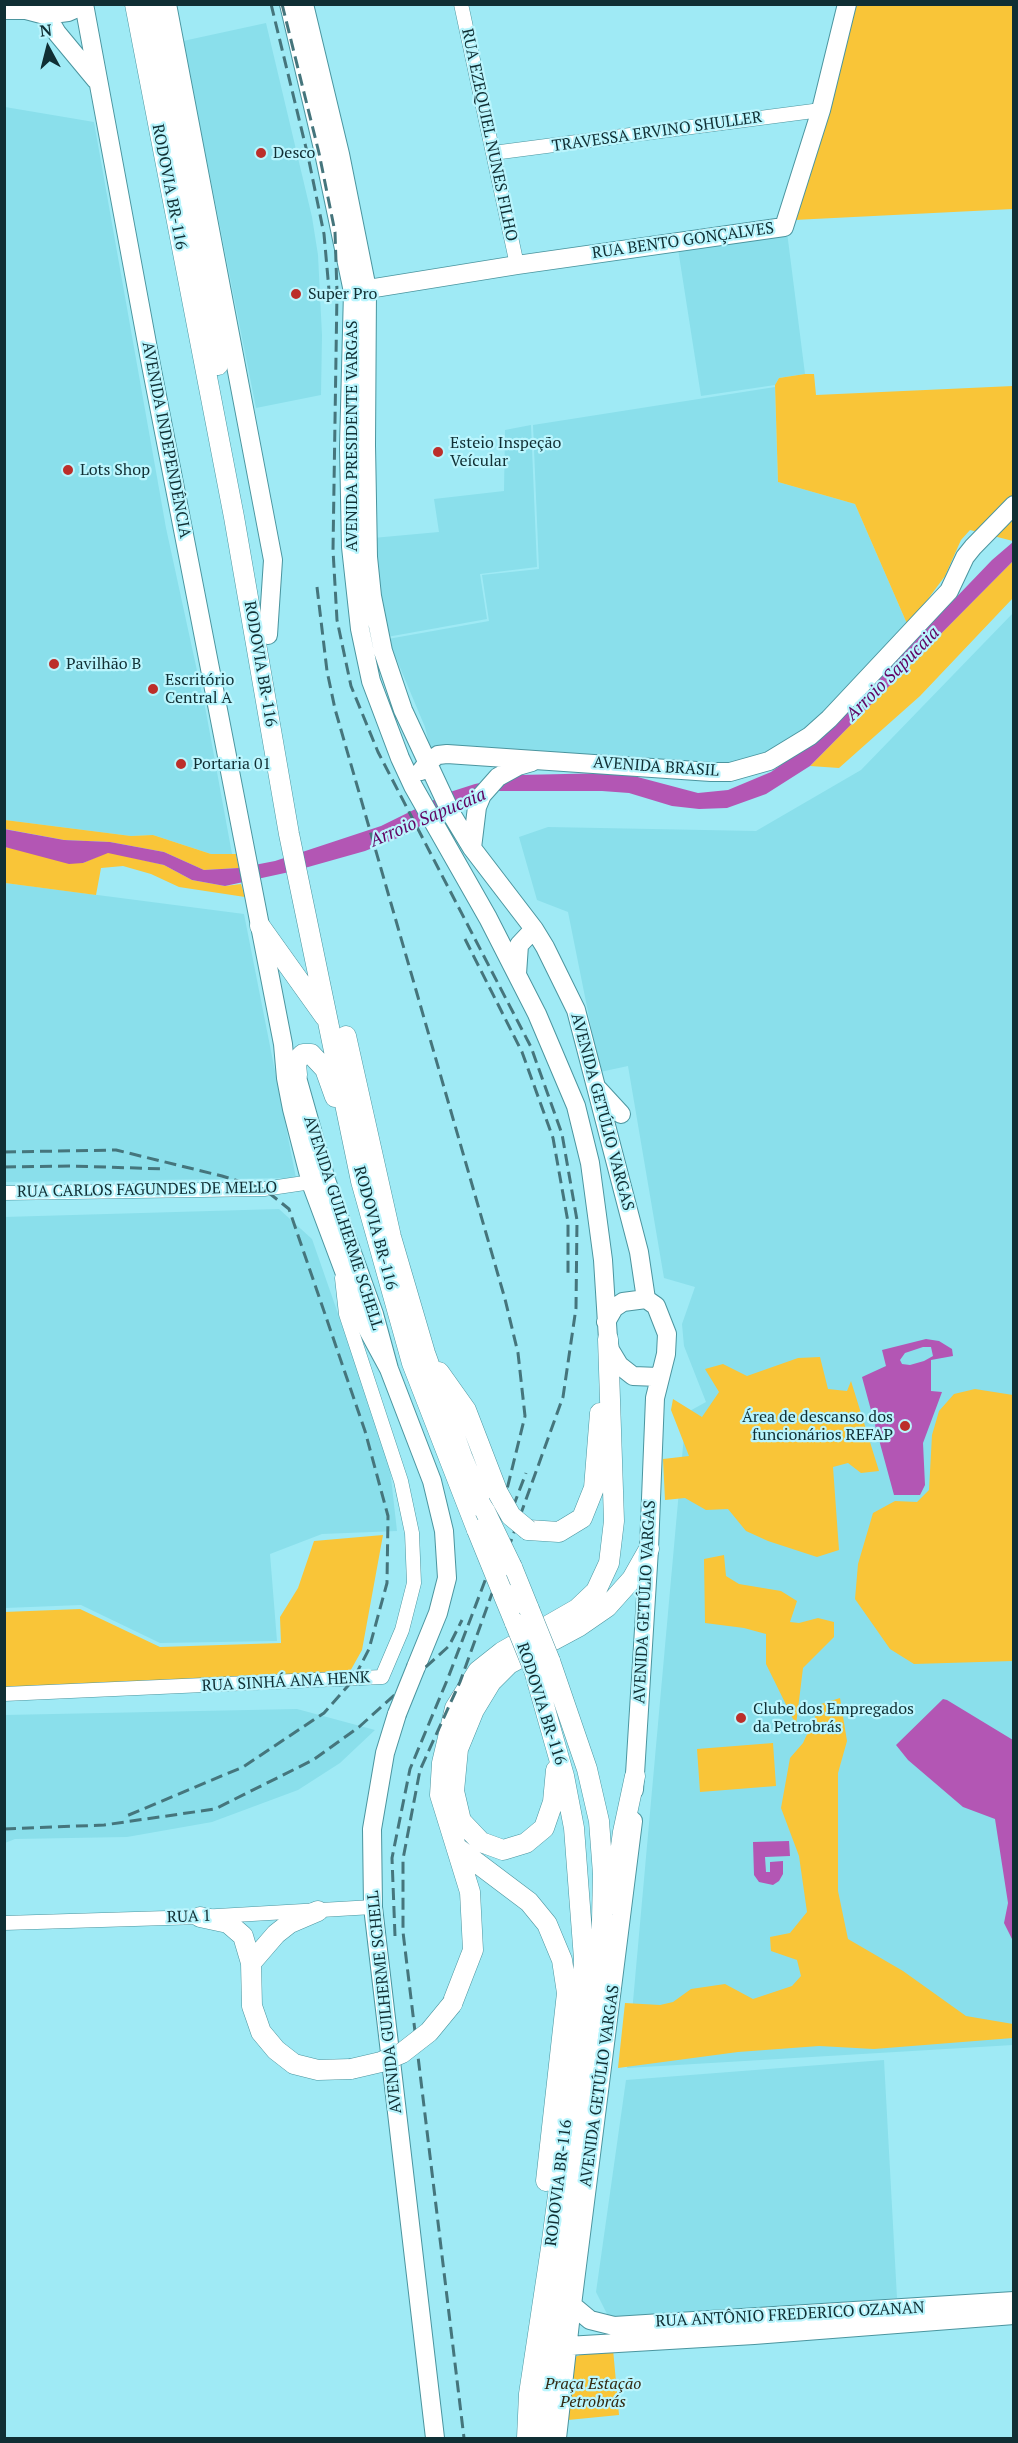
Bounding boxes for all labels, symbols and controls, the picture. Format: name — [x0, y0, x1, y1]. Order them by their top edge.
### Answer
north arrow — [18, 18, 78, 78]
text: N — [38, 18, 53, 42]
street label: RUA EZEQUIEL NUNES FILHO — [457, 27, 521, 243]
street label: TRAVESSA ERVINO SHULLER — [551, 108, 763, 156]
street label: RODOVIA BR-116 — [147, 123, 191, 251]
place label: Desco — [273, 143, 315, 163]
marker: Desco — [254, 146, 268, 160]
street label: RUA BENTO GONÇALVES — [591, 219, 775, 263]
place label: Super Pro — [308, 284, 377, 304]
marker: Super Pro — [289, 287, 303, 301]
street label: AVENIDA PRESIDENTE VARGAS — [342, 320, 362, 552]
street label: AVENIDA INDEPENDÊNCIA — [138, 340, 194, 540]
place label: Esteio Inspeção Veícular — [450, 433, 561, 471]
marker: Esteio Inspeção Veícular — [431, 445, 445, 459]
place label: Lots Shop — [80, 460, 150, 480]
marker: Lots Shop — [61, 463, 75, 477]
street label: RODOVIA BR-116 — [239, 600, 281, 728]
water label: Arroio Sapucaia — [842, 623, 944, 725]
place label: Pavilhão B — [66, 654, 141, 674]
marker: Pavilhão B — [47, 657, 61, 671]
place label: Escritório Central A — [165, 670, 234, 708]
marker: Escritório Central A — [146, 682, 160, 696]
street label: AVENIDA BRASIL — [592, 753, 720, 781]
place label: Portaria 01 — [193, 754, 271, 774]
marker: Portaria 01 — [174, 757, 188, 771]
water label: Arroio Sapucaia — [367, 784, 489, 852]
street label: AVENIDA GETÚLIO VARGAS — [566, 1011, 638, 1213]
street label: AVENIDA GUILHERME SCHELL — [299, 1114, 387, 1332]
street label: RODOVIA BR-116 — [349, 1164, 401, 1292]
street label: RUA CARLOS FAGUNDES DE MELLO — [17, 1178, 277, 1202]
place label: Área de descanso dos funcionários REFAP — [742, 1407, 893, 1445]
marker: Área de descanso dos funcionários REFAP — [898, 1419, 912, 1433]
street label: AVENIDA GETÚLIO VARGAS — [630, 1500, 660, 1704]
street label: RODOVIA BR-116 — [512, 1640, 570, 1768]
street label: RUA SINHÁ ANA HENK — [201, 1668, 371, 1696]
place label: Clube dos Empregados da Petrobrás — [753, 1699, 914, 1737]
marker: Clube dos Empregados da Petrobrás — [734, 1711, 748, 1725]
street label: AVENIDA GUILHERME SCHELL — [364, 1890, 406, 2114]
street label: RUA 1 — [167, 1907, 211, 1927]
street label: AVENIDA GETÚLIO VARGAS — [576, 1984, 624, 2188]
street label: RODOVIA BR-116 — [542, 2119, 576, 2247]
street label: RUA ANTÔNIO FREDERICO OZANAN — [655, 2298, 925, 2332]
park label: Praça Estação Petrobrás — [545, 2374, 641, 2412]

